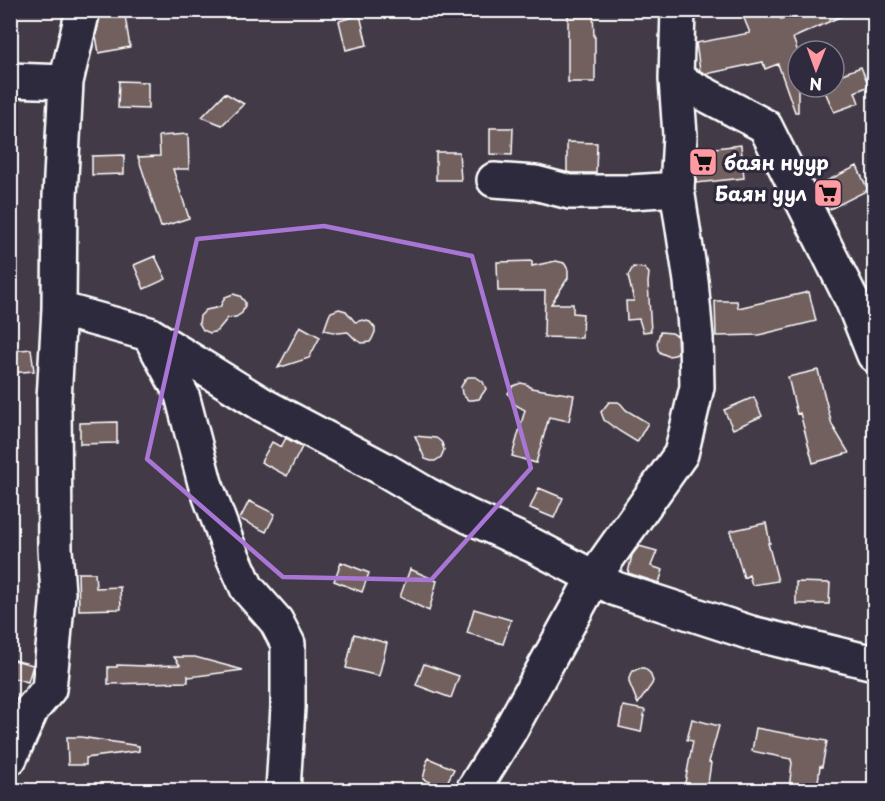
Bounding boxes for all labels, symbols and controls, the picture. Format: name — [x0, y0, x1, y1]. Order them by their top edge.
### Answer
north arrow — [786, 39, 846, 99]
text: N — [809, 73, 822, 97]
supermarket icon: баян нуур — [687, 146, 719, 178]
place label: баян нуур — [724, 147, 829, 177]
supermarket icon: Баян уул — [812, 177, 844, 209]
place label: Баян уул — [715, 178, 807, 208]

